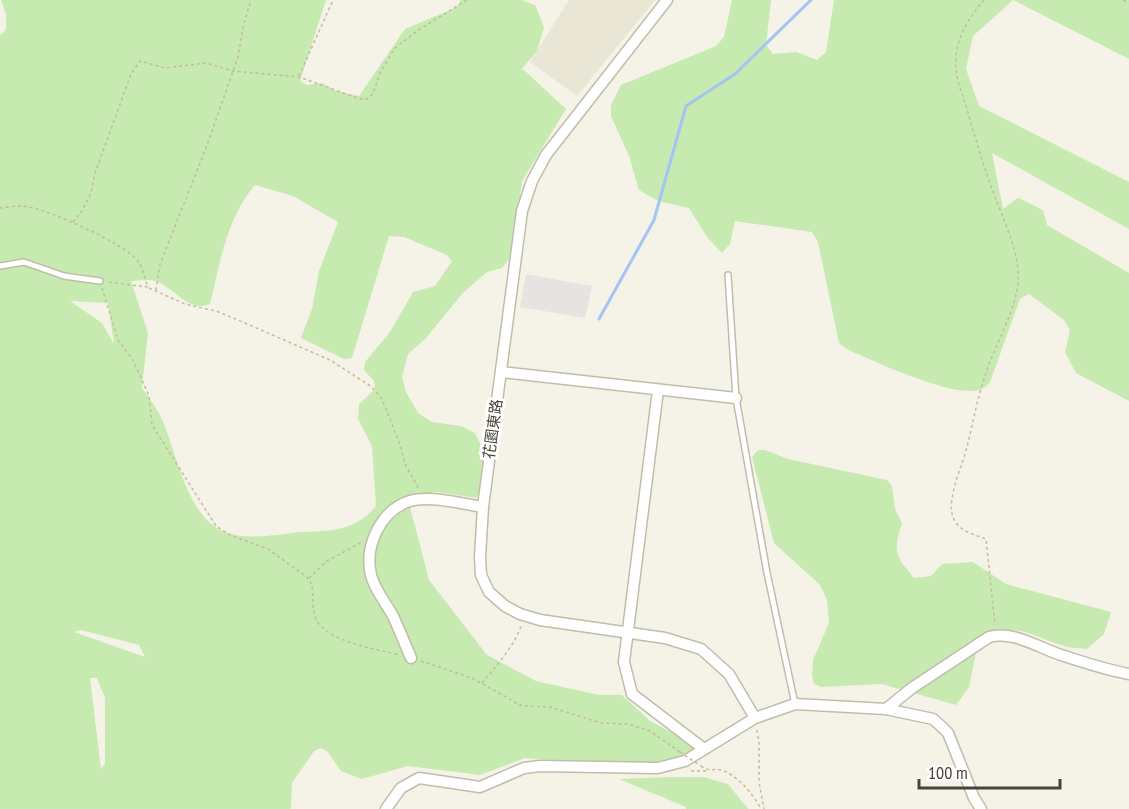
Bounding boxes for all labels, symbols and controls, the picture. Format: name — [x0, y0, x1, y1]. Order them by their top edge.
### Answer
street label: 花園東路 — [479, 398, 506, 460]
scale bar — [919, 752, 1060, 790]
text: 100 m — [928, 761, 968, 784]

